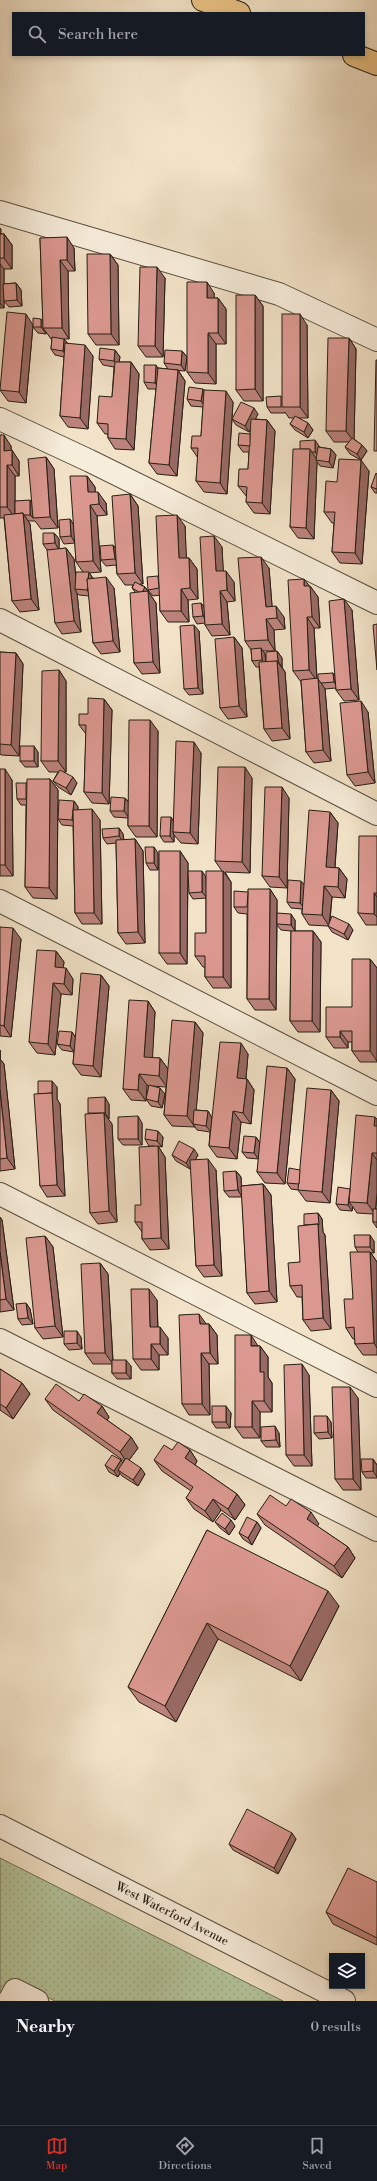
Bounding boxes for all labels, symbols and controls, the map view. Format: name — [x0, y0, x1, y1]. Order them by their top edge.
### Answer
search box — [12, 12, 365, 56]
icon: search — [26, 23, 48, 45]
text: Search here — [58, 25, 138, 44]
street label: West Waterford Avenue — [112, 1879, 231, 1949]
map controls — [329, 1953, 365, 1989]
button: layers — [329, 1953, 365, 1989]
text: Nearby — [16, 2016, 75, 2038]
text: 0 results — [310, 2019, 361, 2035]
tab: Map — [46, 2135, 68, 2173]
tab: Directions — [159, 2135, 212, 2173]
tab: Saved — [303, 2135, 331, 2173]

